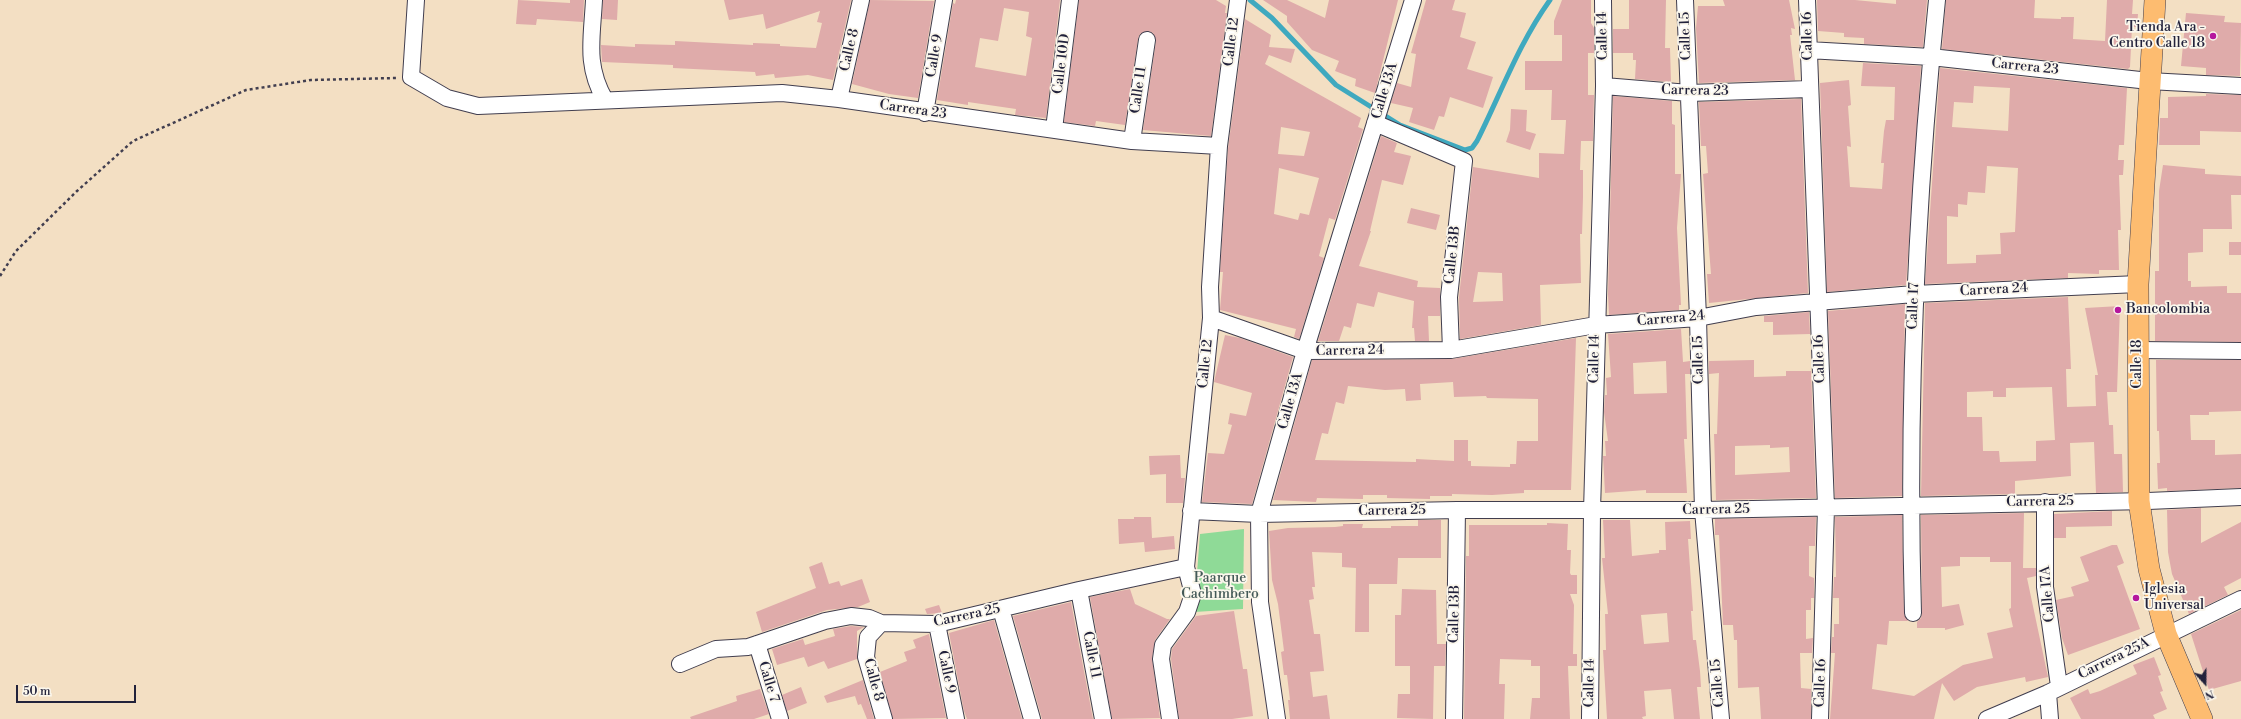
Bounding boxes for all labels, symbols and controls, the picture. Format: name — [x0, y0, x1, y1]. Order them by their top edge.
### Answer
street label: Calle 14 — [1594, 11, 1612, 61]
street label: Calle 15 — [1677, 11, 1695, 61]
street label: Calle 16 — [1799, 11, 1817, 61]
street label: Calle 12 — [1221, 17, 1243, 67]
place label: Tienda Ara - Centro Calle 18 — [2109, 20, 2205, 52]
street label: Calle 8 — [837, 27, 863, 73]
marker: Tienda Ara - Centro Calle 18 — [2208, 31, 2218, 41]
street label: Calle 9 — [923, 33, 947, 79]
street label: Calle 10D — [1050, 33, 1074, 95]
street label: Carrera 23 — [1990, 55, 2060, 79]
street label: Calle 13A — [1368, 61, 1402, 121]
street label: Calle 11 — [1127, 65, 1151, 115]
street label: Carrera 23 — [1661, 82, 1729, 100]
street label: Carrera 23 — [878, 97, 948, 123]
street label: Calle 13B — [1442, 225, 1464, 285]
street label: Carrera 24 — [1959, 280, 2029, 300]
street label: Calle 17 — [1905, 282, 1923, 330]
place label: Bancolombia — [2126, 302, 2210, 318]
marker: Bancolombia — [2113, 305, 2123, 315]
street label: Carrera 24 — [1636, 308, 1706, 330]
street label: Calle 14 — [1586, 334, 1604, 384]
street label: Calle 16 — [1811, 334, 1829, 384]
street label: Calle 15 — [1690, 336, 1708, 384]
street label: Calle 12 — [1195, 339, 1217, 389]
street label: Calle 18 — [2130, 339, 2146, 389]
street label: Carrera 24 — [1316, 342, 1384, 360]
street label: Calle 13A — [1275, 371, 1307, 431]
street label: Carrera 25 — [2006, 493, 2074, 511]
street label: Carrera 25 — [1682, 501, 1750, 519]
street label: Carrera 25 — [1358, 502, 1426, 520]
street label: Calle 17A — [2037, 565, 2059, 623]
park label: Paarque Cachimbero — [1181, 571, 1259, 604]
place label: Iglesia Universal — [2144, 582, 2204, 614]
street label: Calle 13B — [1446, 585, 1464, 643]
marker: Iglesia Universal — [2131, 593, 2141, 603]
street label: Carrera 25 — [932, 601, 1002, 631]
street label: Calle 11 — [1078, 630, 1104, 680]
street label: Carrera 25A — [2076, 635, 2152, 683]
street label: Calle 9 — [933, 649, 959, 695]
street label: Calle 8 — [859, 657, 887, 703]
street label: Calle 14 — [1581, 658, 1599, 708]
street label: Calle 15 — [1708, 658, 1728, 708]
street label: Calle 16 — [1812, 658, 1830, 708]
street label: Calle 7 — [754, 659, 782, 705]
north arrow — [2185, 663, 2225, 703]
scale bar — [18, 677, 138, 703]
text: 50 m — [23, 684, 51, 699]
text: N — [2203, 686, 2216, 702]

